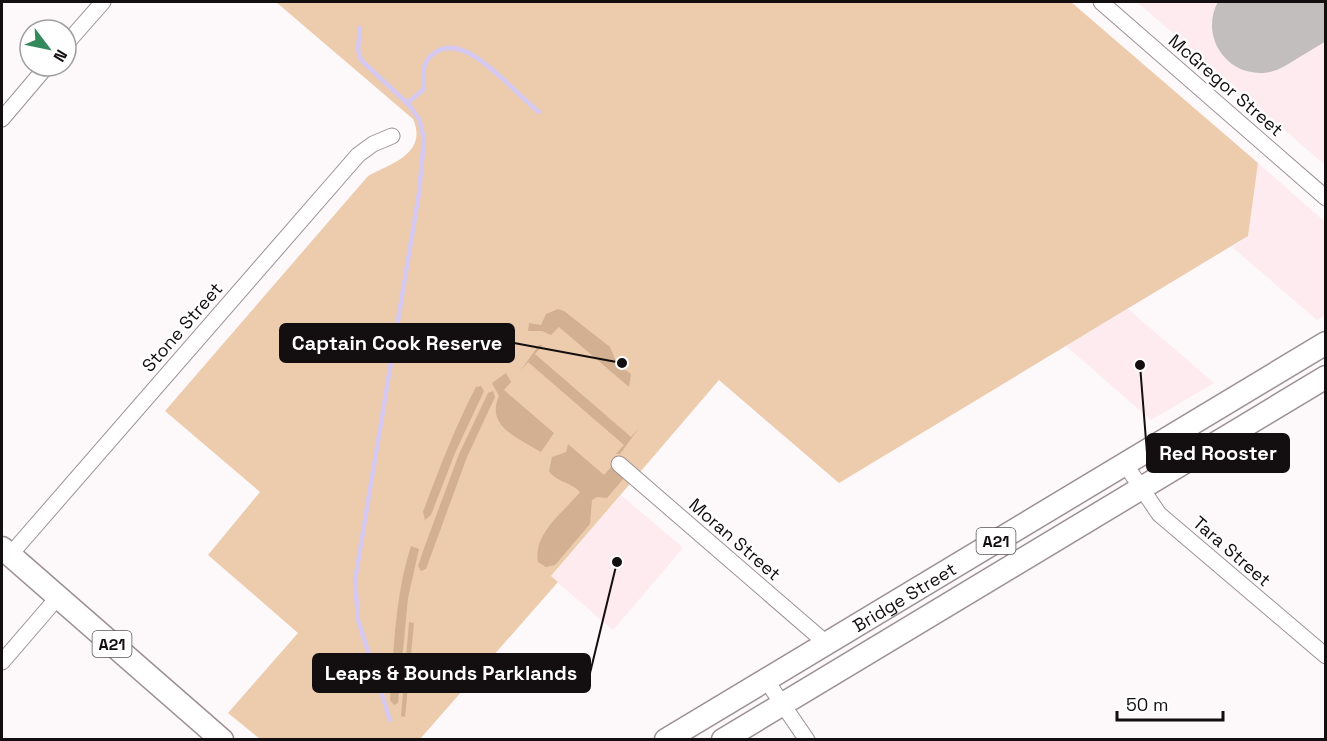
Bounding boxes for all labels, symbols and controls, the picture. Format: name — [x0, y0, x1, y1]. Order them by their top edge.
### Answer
north arrow — [18, 18, 78, 78]
street label: McGregor Street — [1164, 29, 1288, 141]
text: N — [49, 46, 72, 66]
street label: Stone Street — [137, 277, 227, 377]
callout: Captain Cook Reserve — [280, 324, 514, 362]
text: Captain Cook Reserve — [292, 330, 502, 356]
callout: Red Rooster — [1147, 434, 1289, 472]
text: Red Rooster — [1159, 440, 1277, 466]
street label: Moran Street — [684, 493, 786, 585]
street label: Tara Street — [1188, 511, 1276, 591]
road number: A21 — [976, 528, 1016, 554]
street label: Bridge Street — [848, 557, 960, 637]
road number: A21 — [92, 631, 132, 657]
callout: Leaps & Bounds Parklands — [313, 654, 590, 692]
text: Leaps & Bounds Parklands — [325, 660, 577, 686]
scale bar — [1117, 684, 1224, 722]
text: 50 m — [1126, 693, 1168, 716]

